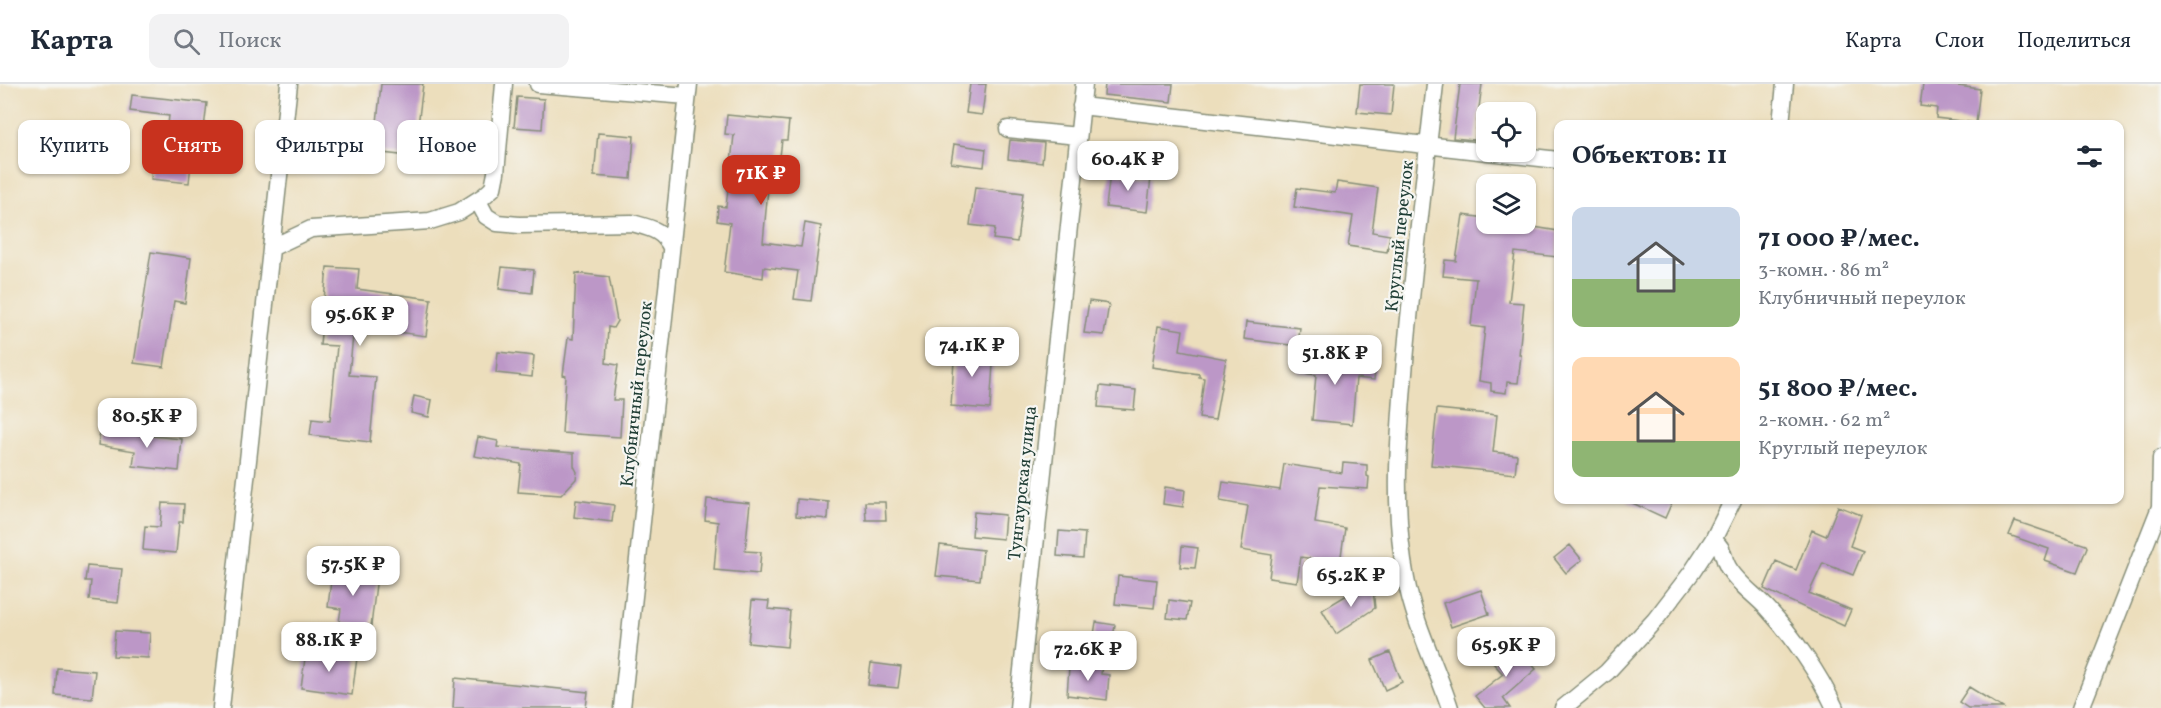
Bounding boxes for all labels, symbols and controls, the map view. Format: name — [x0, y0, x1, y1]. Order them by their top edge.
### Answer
search box — [149, 14, 569, 68]
text: Карта — [30, 22, 113, 61]
icon: search — [170, 25, 203, 58]
text: Поиск — [218, 26, 281, 57]
text: Карта — [1845, 27, 1902, 56]
text: Слои — [1935, 27, 1984, 56]
text: Поделиться — [2017, 27, 2131, 56]
map controls — [1476, 102, 1536, 234]
button: locate — [1476, 102, 1536, 162]
chip: Купить — [18, 120, 130, 174]
chip: Снять — [142, 120, 243, 174]
chip: Фильтры — [255, 120, 385, 174]
chip: Новое — [397, 120, 498, 174]
text: Объектов: 11 — [1572, 138, 1727, 174]
icon: filters — [2073, 140, 2106, 173]
pin: 60.4K ₽ — [1073, 141, 1183, 192]
text: 60.4K ₽ — [1091, 146, 1165, 174]
pin: 71K ₽ — [719, 155, 803, 206]
street label: Круглый переулок — [1380, 159, 1421, 313]
text: 71K ₽ — [736, 160, 786, 188]
button: layers — [1476, 174, 1536, 234]
text: 71 000 ₽/мес. — [1758, 221, 1920, 257]
icon: home — [1620, 231, 1692, 303]
text: 3-комн. · 86 m² — [1758, 257, 1889, 285]
text: Клубничный переулок — [1758, 285, 1966, 313]
pin: 95.6K ₽ — [305, 296, 415, 347]
street label: Клубничный переулок — [615, 300, 660, 488]
text: 95.6K ₽ — [325, 301, 395, 329]
pin: 74.1K ₽ — [917, 327, 1027, 378]
text: 74.1K ₽ — [939, 332, 1005, 360]
pin: 51.8K ₽ — [1280, 335, 1390, 386]
text: 51.8K ₽ — [1302, 340, 1368, 368]
text: 51 800 ₽/мес. — [1758, 371, 1918, 407]
icon: home — [1620, 381, 1692, 453]
pin: 80.5K ₽ — [92, 398, 202, 449]
text: 80.5K ₽ — [112, 403, 182, 431]
street label: Тунгаурская улица — [1003, 405, 1044, 562]
text: 2-комн. · 62 m² — [1758, 407, 1890, 435]
text: Круглый переулок — [1758, 435, 1927, 463]
pin: 57.5K ₽ — [298, 546, 408, 597]
text: 57.5K ₽ — [321, 551, 385, 579]
pin: 65.2K ₽ — [1296, 557, 1406, 608]
text: 65.2K ₽ — [1317, 562, 1385, 590]
pin: 88.1K ₽ — [274, 622, 384, 673]
text: 88.1K ₽ — [295, 627, 363, 655]
pin: 65.9K ₽ — [1451, 627, 1561, 678]
pin: 72.6K ₽ — [1033, 631, 1143, 682]
text: 65.9K ₽ — [1471, 632, 1541, 660]
text: 72.6K ₽ — [1054, 636, 1122, 664]

